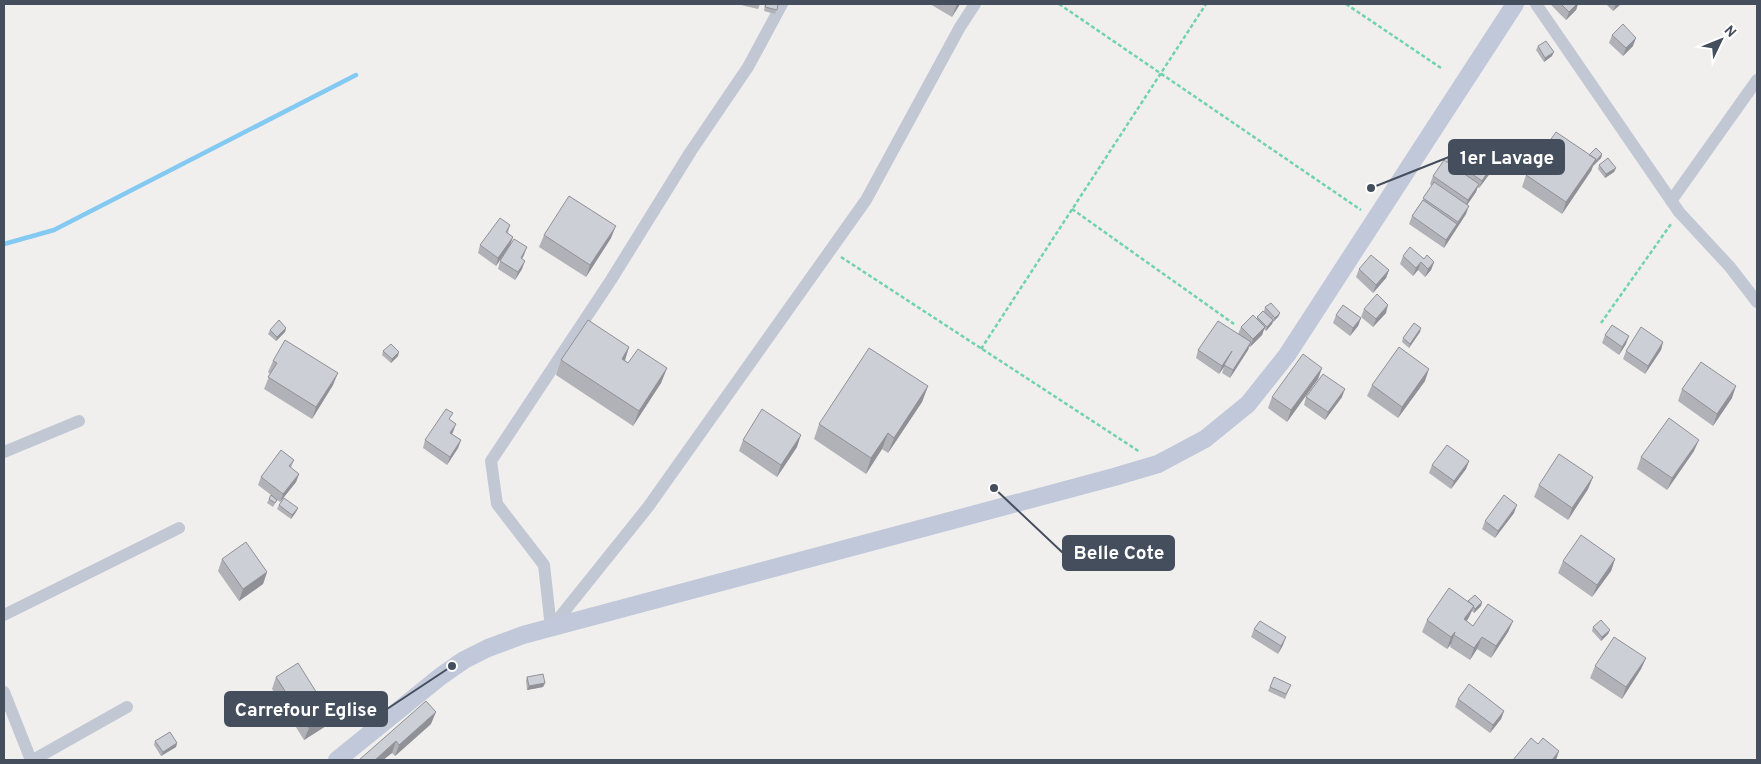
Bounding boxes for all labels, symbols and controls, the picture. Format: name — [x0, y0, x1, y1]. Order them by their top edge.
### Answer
north arrow — [1696, 15, 1746, 65]
text: N — [1720, 23, 1739, 42]
callout: 1er Lavage — [1449, 140, 1564, 174]
text: 1er Lavage — [1460, 147, 1554, 171]
callout: Belle Cote — [1063, 536, 1174, 570]
text: Belle Cote — [1074, 542, 1164, 566]
callout: Carrefour Eglise — [225, 692, 387, 726]
text: Carrefour Eglise — [235, 699, 377, 723]

